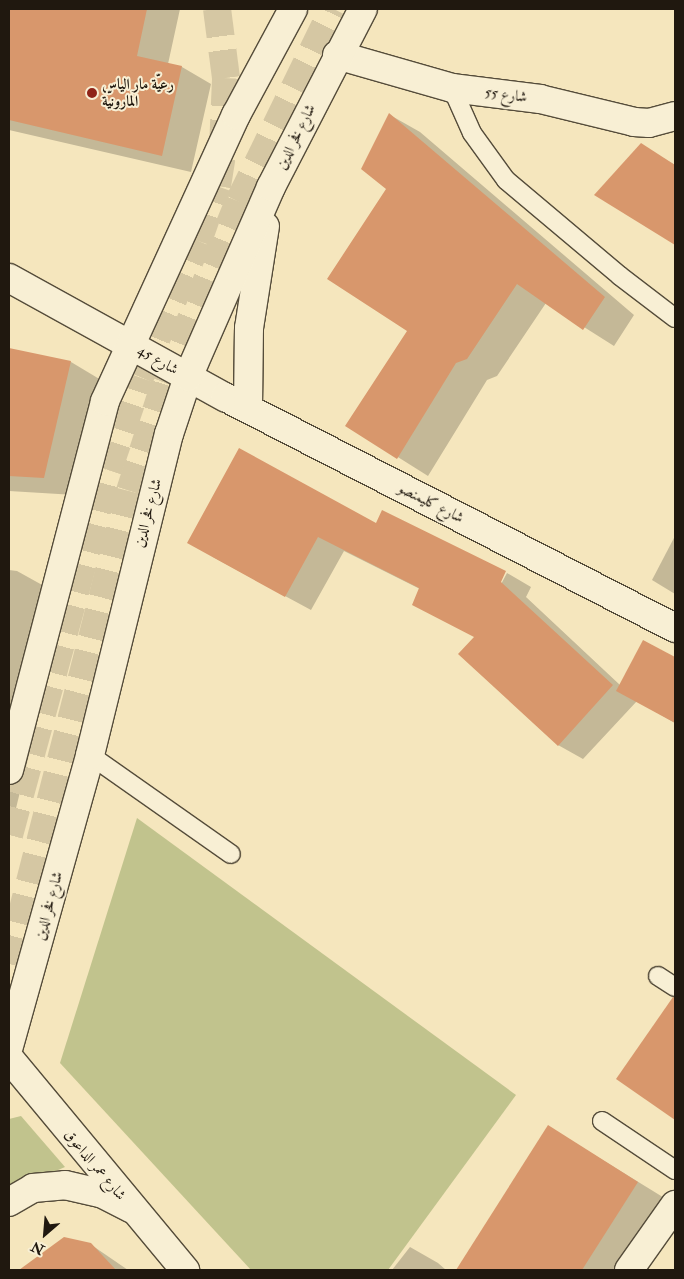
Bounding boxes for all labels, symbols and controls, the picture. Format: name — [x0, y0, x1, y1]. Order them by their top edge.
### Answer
place label: رعيّة مار الياس المارونيّة — [102, 75, 174, 110]
street label: شارع 55 — [484, 83, 528, 107]
marker: رعيّة مار الياس المارونيّة — [86, 87, 98, 99]
street label: شارع فخر الدين — [272, 101, 320, 173]
street label: شارع 45 — [135, 341, 181, 379]
street label: شارع فخر الدين — [130, 477, 166, 549]
street label: شارع كليمنصو — [395, 479, 467, 527]
street label: شارع فخر الدين — [31, 870, 67, 942]
street label: شارع عمر الداعوق — [60, 1126, 130, 1204]
north arrow — [20, 1209, 70, 1259]
text: N — [29, 1237, 47, 1258]

